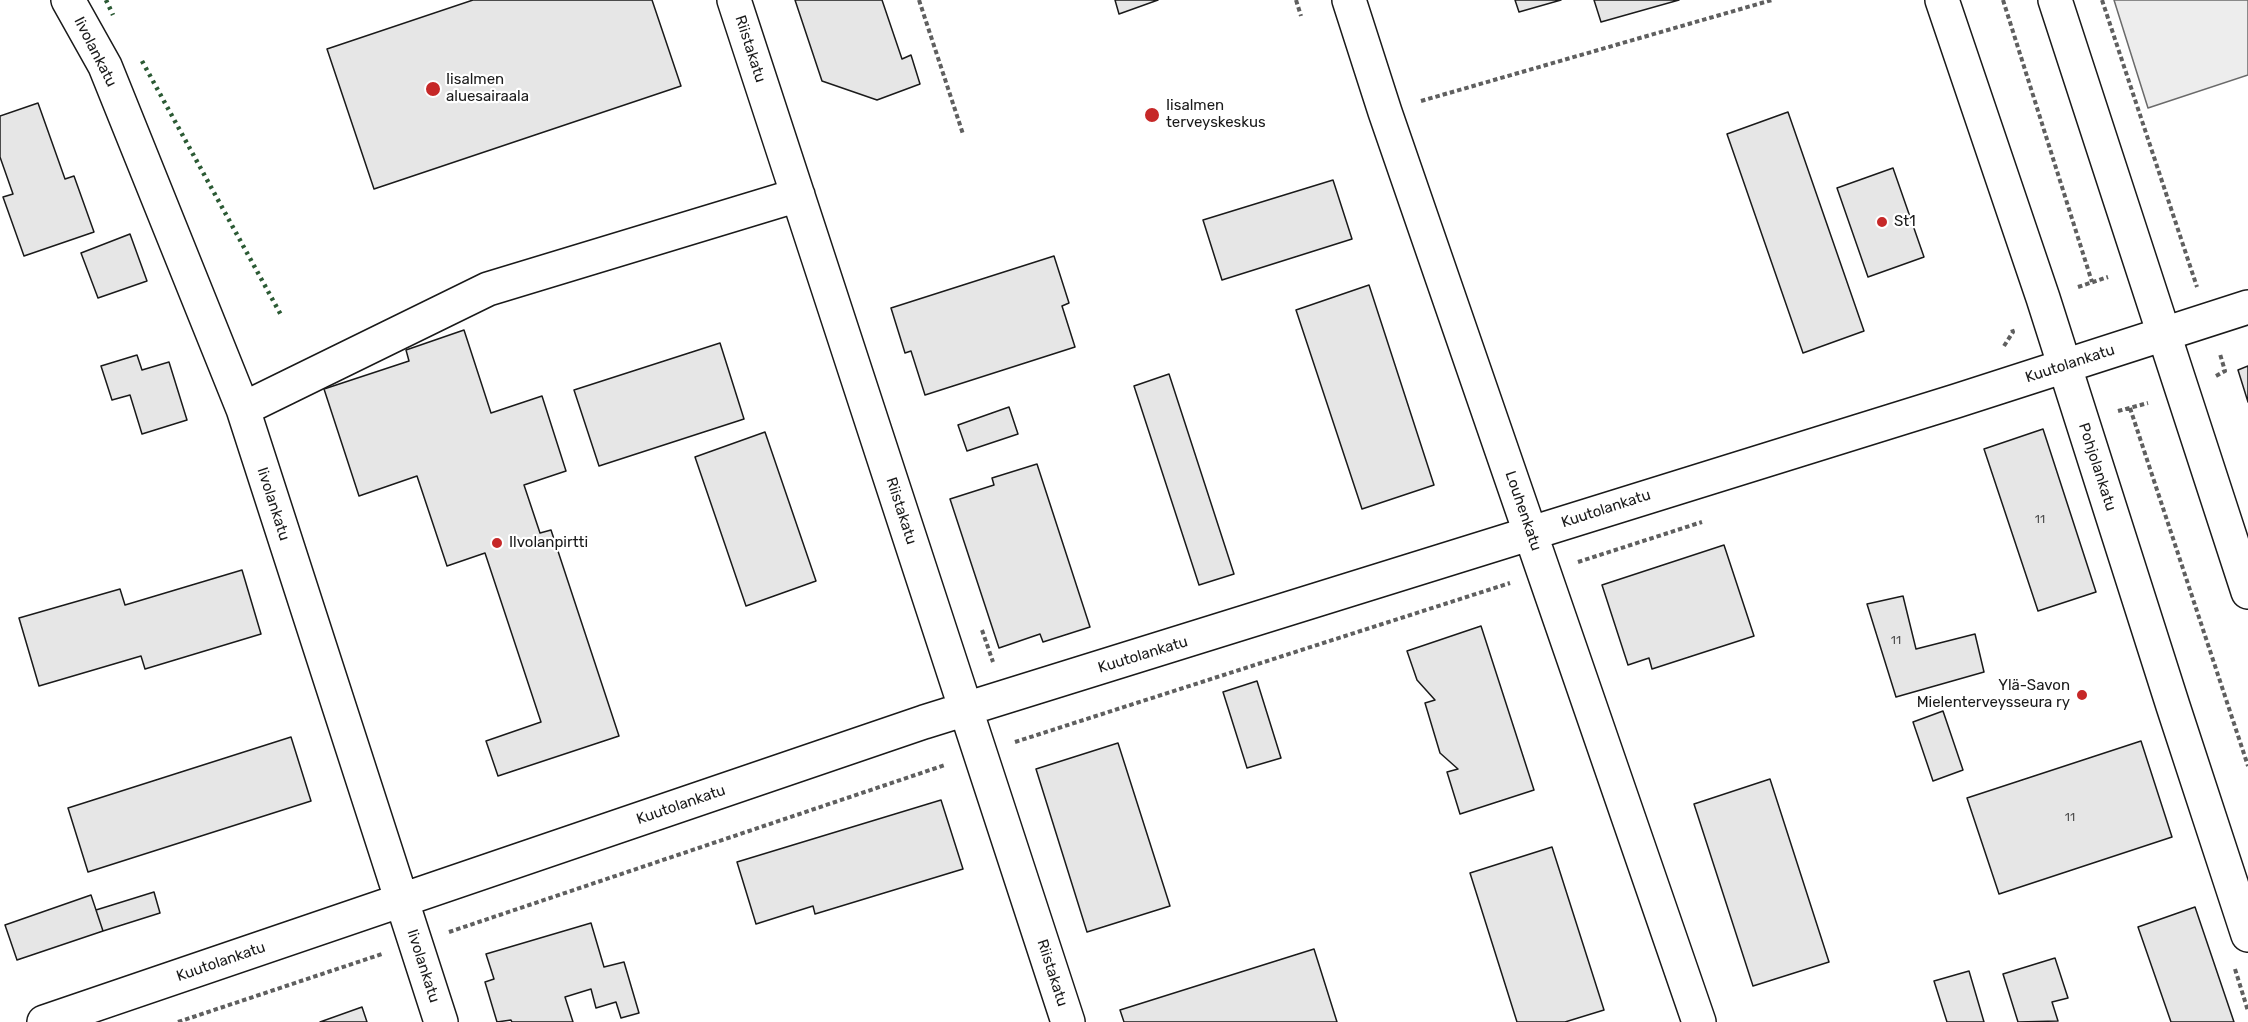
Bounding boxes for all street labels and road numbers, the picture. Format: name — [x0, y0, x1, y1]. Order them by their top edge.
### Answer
street label: Riistakatu — [731, 13, 769, 85]
street label: Iivolankatu — [70, 14, 120, 90]
street label: Kuutolankatu — [2023, 341, 2117, 387]
street label: Pohjolankatu — [2074, 421, 2120, 513]
street label: Iivolankatu — [253, 465, 293, 543]
street label: Louhenkatu — [1501, 469, 1545, 553]
street label: Riistakatu — [882, 475, 920, 547]
street label: Kuutolankatu — [1559, 486, 1653, 532]
street label: Kuutolankatu — [1096, 633, 1190, 677]
street label: Kuutolankatu — [634, 781, 728, 829]
street label: Iivolankatu — [403, 927, 443, 1005]
street label: Riistakatu — [1033, 937, 1071, 1009]
street label: Kuutolankatu — [174, 938, 268, 986]

